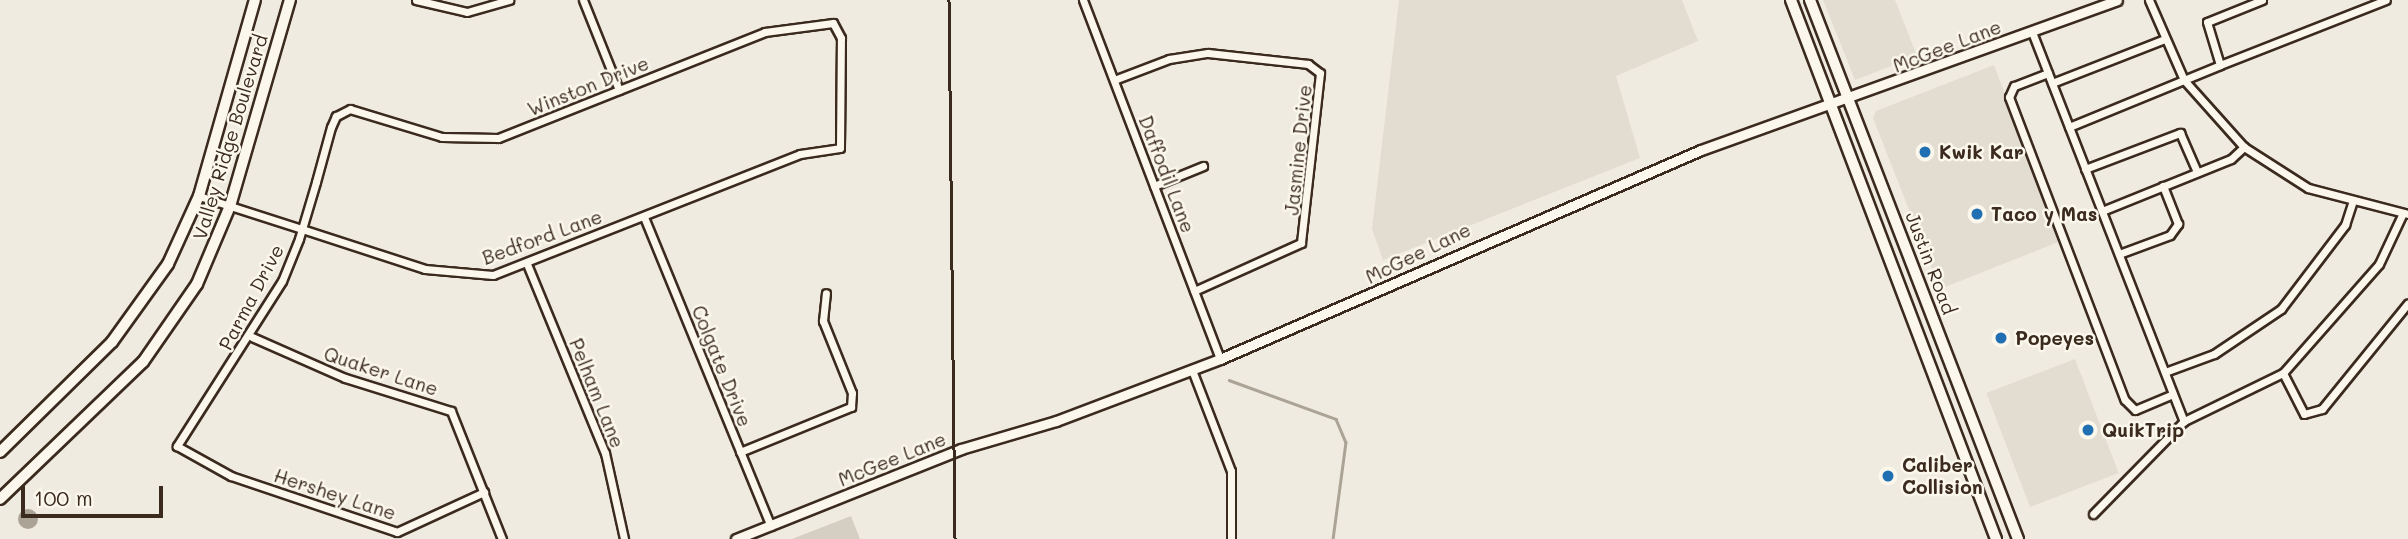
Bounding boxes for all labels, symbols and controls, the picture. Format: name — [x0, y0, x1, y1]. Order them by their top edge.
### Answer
street label: McGee Lane — [1890, 15, 2004, 77]
street label: Valley Ridge Boulevard — [188, 31, 272, 243]
street label: Winston Drive — [524, 51, 652, 121]
street label: Jasmine Drive — [1280, 84, 1316, 216]
street label: Daffodil Lane — [1134, 112, 1200, 236]
place label: Kwik Kar — [1939, 141, 2024, 163]
marker: Kwik Kar — [1917, 144, 1933, 160]
place label: Taco y Mas — [1991, 203, 2097, 225]
street label: Bedford Lane — [479, 205, 605, 269]
marker: Taco y Mas — [1969, 206, 1985, 222]
street label: Justin Road — [1901, 208, 1961, 318]
street label: McGee Lane — [1362, 218, 1474, 288]
street label: Parma Drive — [214, 240, 288, 354]
street label: Colgate Drive — [687, 302, 757, 430]
place label: Popeyes — [2015, 327, 2094, 349]
marker: Popeyes — [1993, 330, 2009, 346]
street label: Pelham Lane — [565, 335, 629, 451]
street label: Quaker Lane — [321, 342, 441, 400]
place label: QuikTrip — [2102, 419, 2184, 441]
marker: QuikTrip — [2080, 422, 2096, 438]
street label: McGee Lane — [835, 427, 949, 491]
place label: Caliber Collision — [1902, 454, 1983, 498]
street label: Hershey Lane — [271, 464, 399, 524]
marker: Caliber Collision — [1880, 468, 1896, 484]
scale bar — [24, 472, 166, 516]
text: 100 m — [34, 484, 93, 511]

